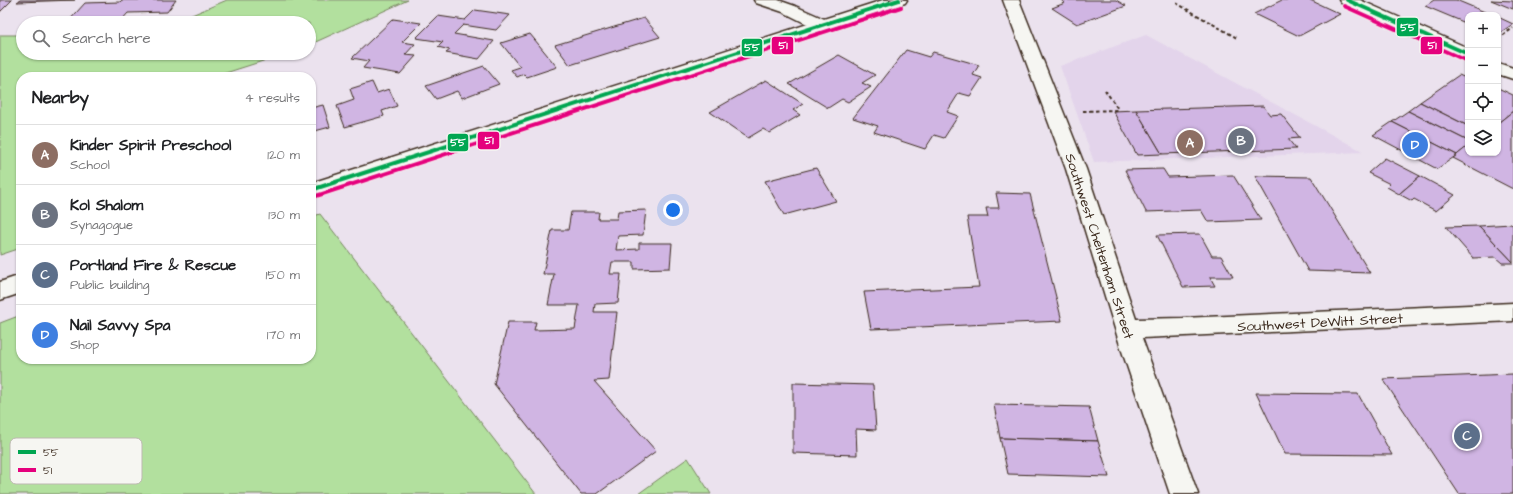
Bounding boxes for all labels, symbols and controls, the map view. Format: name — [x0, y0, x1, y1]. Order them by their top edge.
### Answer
map controls — [1465, 12, 1501, 156]
button: + — [1465, 12, 1501, 48]
search box — [16, 16, 316, 60]
line badge: 55 — [1396, 17, 1419, 37]
text: 55 — [1400, 20, 1416, 35]
icon: search — [30, 27, 52, 49]
text: Search here — [62, 28, 151, 49]
line badge: 51 — [771, 36, 794, 55]
line badge: 51 — [1420, 36, 1443, 55]
line badge: 55 — [741, 38, 763, 57]
text: 51 — [778, 38, 788, 53]
text: 51 — [1427, 38, 1437, 53]
text: 55 — [744, 40, 760, 55]
button: − — [1465, 48, 1501, 84]
button: locate — [1465, 84, 1501, 120]
text: Nearby — [32, 86, 89, 110]
text: 4 results — [245, 89, 300, 107]
button: layers — [1465, 120, 1501, 156]
pin: B — [1228, 126, 1254, 156]
pin: A — [1177, 128, 1203, 158]
pin: D — [1402, 130, 1428, 160]
line badge: 51 — [477, 131, 500, 150]
line badge: 55 — [447, 133, 469, 152]
text: 51 — [484, 133, 494, 148]
text: Kinder Spirit Preschool — [70, 135, 231, 156]
text: 55 — [450, 135, 466, 150]
text: A — [41, 146, 49, 164]
text: 120 m — [267, 146, 300, 164]
street label: Southwest Cheltenham Street — [1060, 151, 1139, 342]
text: School — [70, 156, 110, 174]
text: Kol Shalom — [70, 195, 143, 216]
your location — [663, 200, 683, 220]
text: B — [40, 206, 50, 224]
text: 130 m — [268, 206, 300, 224]
text: Synagogue — [70, 216, 133, 234]
text: Portland Fire & Rescue — [70, 255, 236, 276]
text: C — [40, 266, 50, 284]
text: 150 m — [266, 266, 300, 284]
text: Public building — [70, 276, 149, 294]
street label: Southwest DeWitt Street — [1237, 309, 1404, 337]
text: Nail Savvy Spa — [70, 315, 170, 336]
text: D — [41, 326, 49, 344]
text: 170 m — [267, 326, 300, 344]
text: Shop — [70, 336, 99, 354]
pin: C — [1454, 421, 1480, 451]
legend — [10, 438, 142, 484]
text: 55 — [43, 445, 59, 460]
text: 51 — [43, 463, 53, 478]

